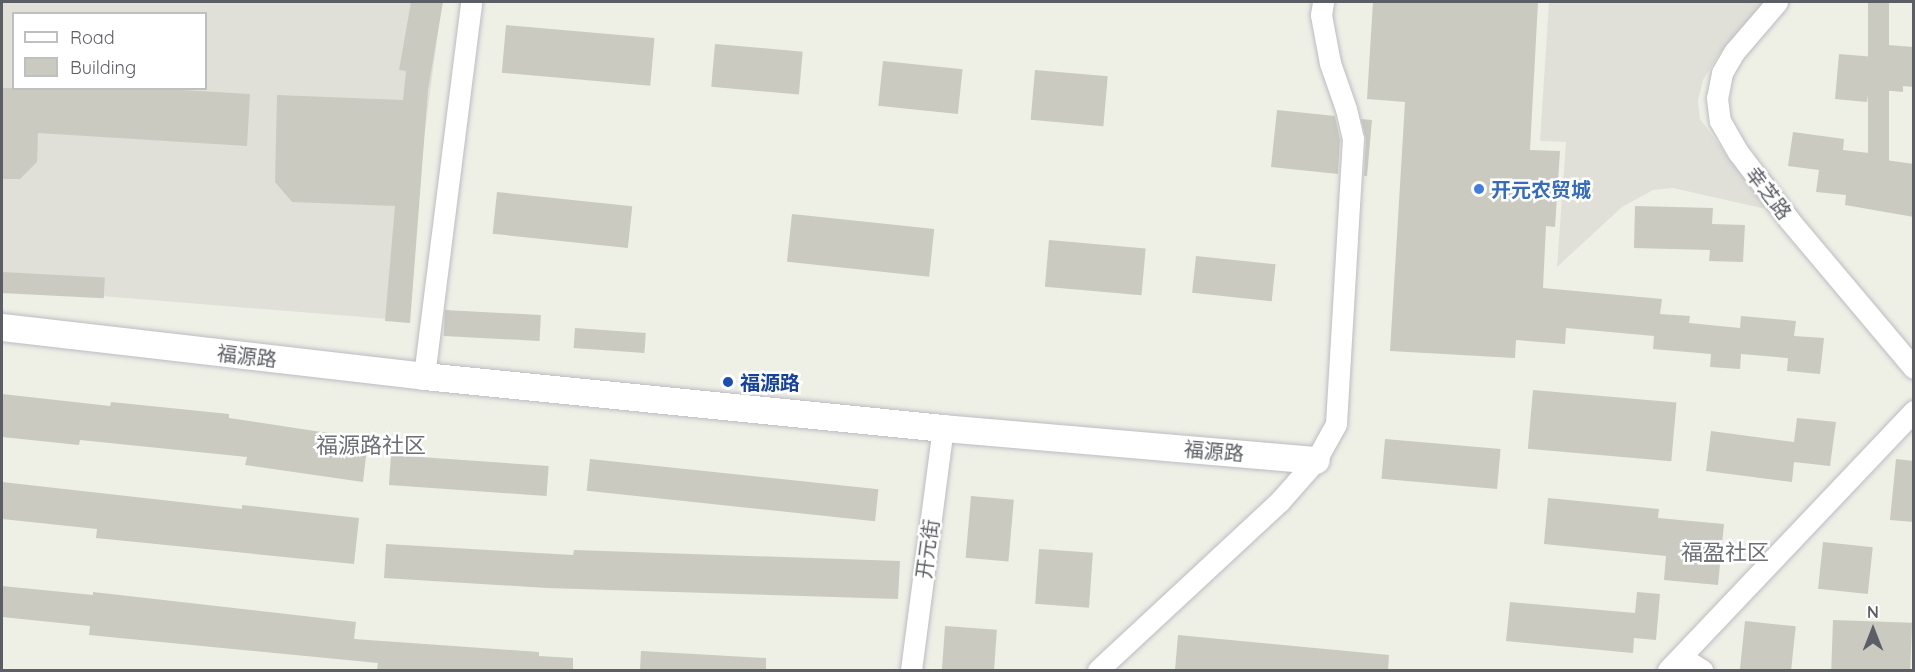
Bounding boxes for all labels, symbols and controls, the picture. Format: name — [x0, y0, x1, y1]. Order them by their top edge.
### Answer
legend — [12, 12, 207, 90]
text: Road — [70, 26, 115, 49]
text: Building — [70, 56, 136, 79]
street label: 幸芝路 — [1741, 162, 1797, 224]
place label: 开元农贸城 — [1491, 177, 1591, 201]
marker: 开元农贸城 — [1472, 182, 1486, 196]
street label: 福源路 — [216, 340, 278, 372]
place label: 福源路 — [740, 370, 800, 394]
marker: 福源路 — [721, 375, 735, 389]
district label: 福源路社区 — [316, 433, 426, 459]
street label: 福源路 — [1183, 436, 1245, 466]
street label: 开元街 — [911, 518, 943, 580]
district label: 福盈社区 — [1681, 540, 1769, 566]
north arrow — [1843, 600, 1903, 660]
text: N — [1867, 602, 1879, 622]

